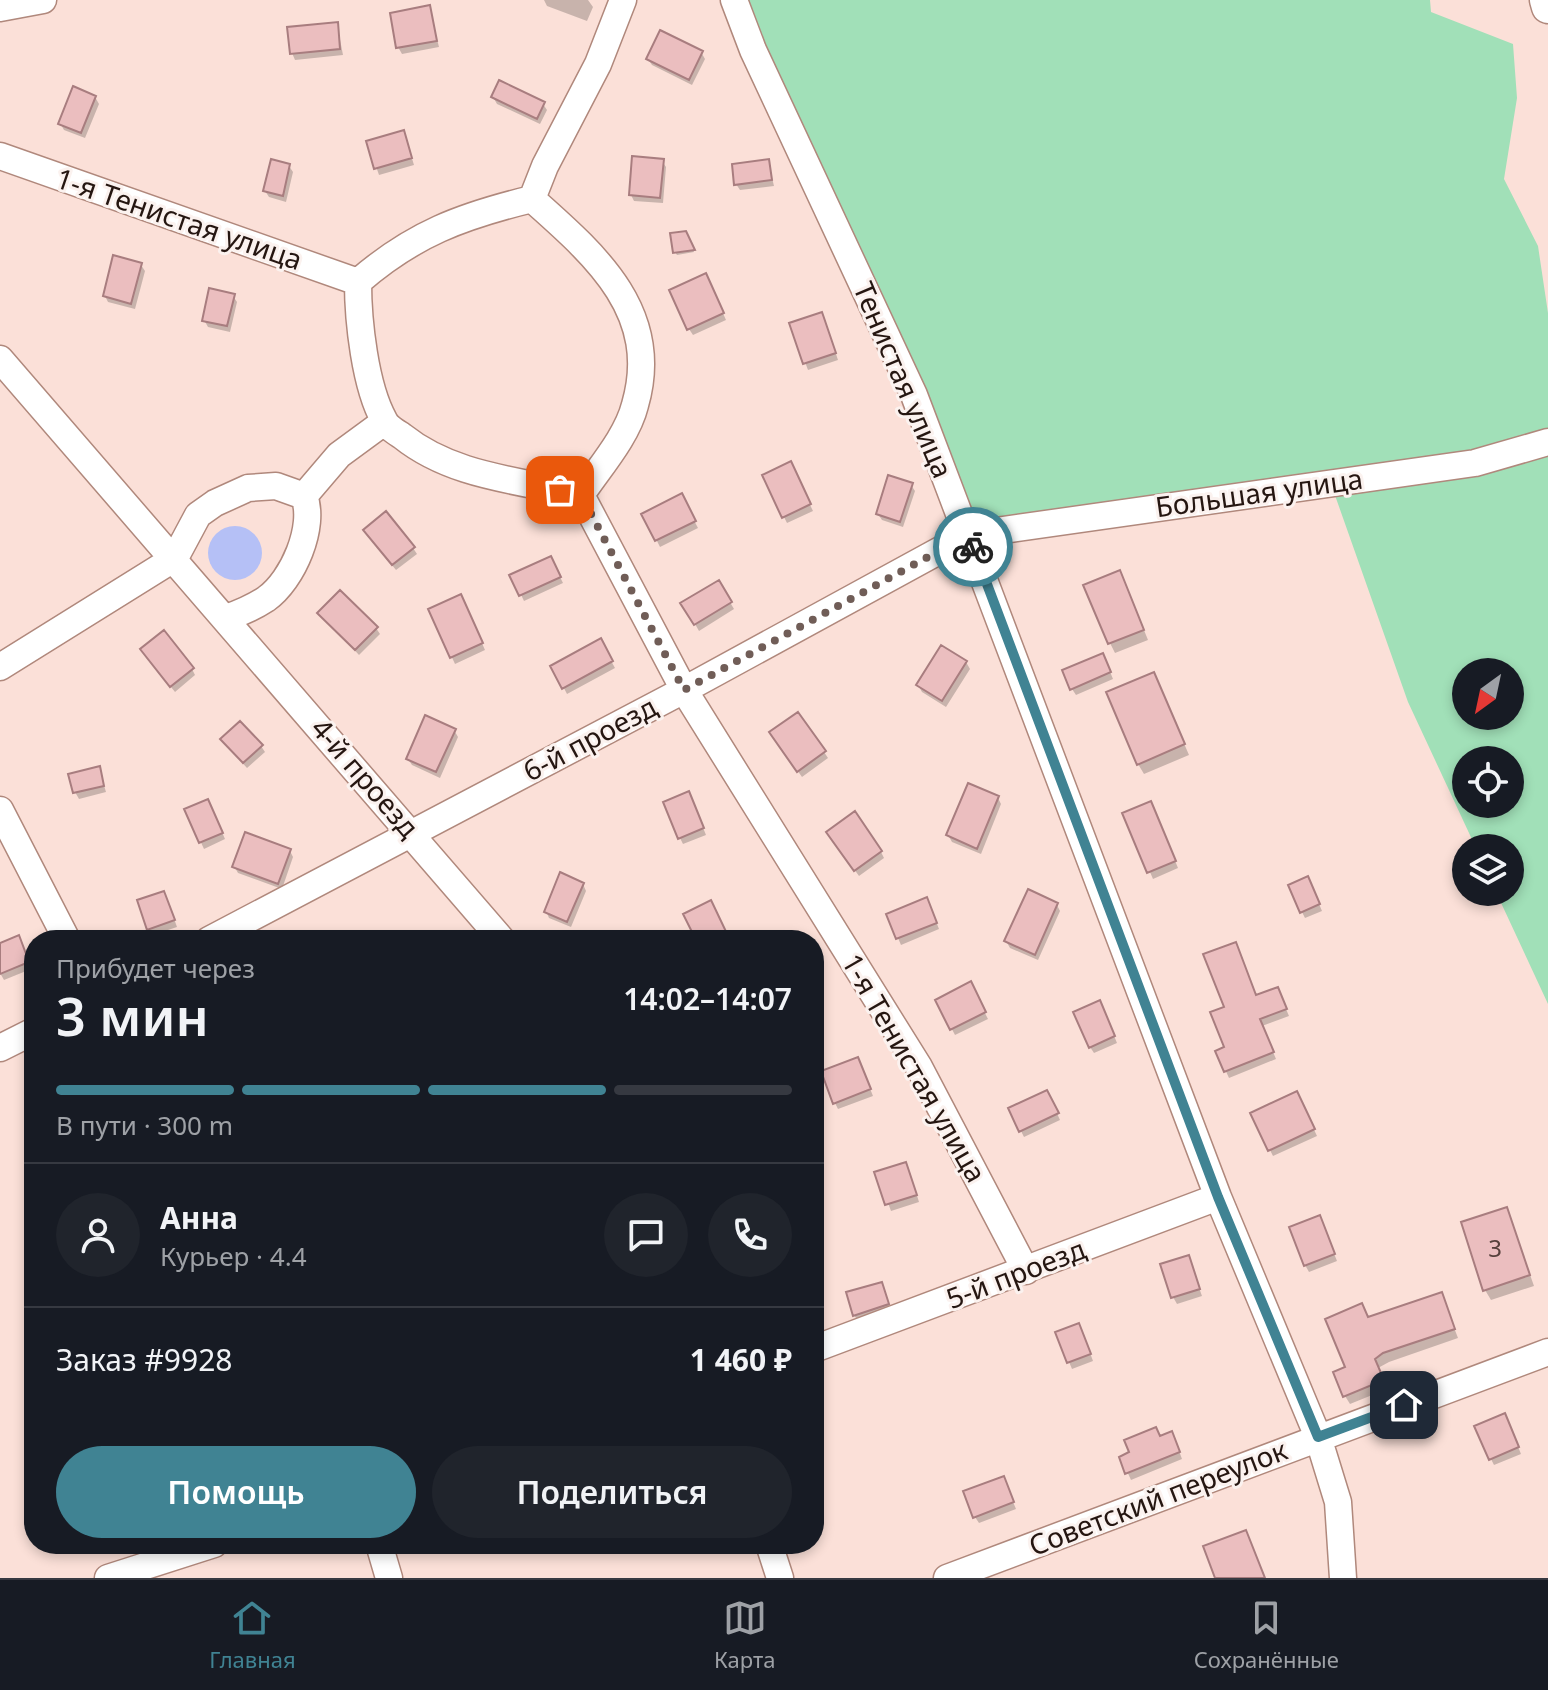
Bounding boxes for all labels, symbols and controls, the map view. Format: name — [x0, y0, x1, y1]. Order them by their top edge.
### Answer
street label: 1-я Тенистая улица — [51, 158, 308, 278]
street label: Тенистая улица — [845, 276, 962, 484]
pin — [526, 456, 594, 524]
street label: Большая улица — [1153, 459, 1365, 525]
icon: bag — [538, 468, 582, 512]
courier — [933, 507, 1013, 587]
icon: bike — [951, 525, 995, 569]
north arrow — [1452, 658, 1524, 730]
map controls — [1452, 658, 1524, 906]
street label: 6-й проезд — [516, 687, 663, 789]
street label: 4-й проезд — [303, 710, 428, 845]
button: locate — [1452, 746, 1524, 818]
button: layers — [1452, 834, 1524, 906]
street label: 1-я Тенистая улица — [834, 946, 996, 1189]
text: Прибудет через — [56, 950, 255, 986]
text: 14:02–14:07 — [623, 978, 792, 1019]
text: 3 мин — [56, 980, 209, 1051]
text: В пути · 300 m — [56, 1107, 233, 1143]
button: person — [56, 1193, 140, 1277]
button: chat — [604, 1193, 688, 1277]
button: phone — [708, 1193, 792, 1277]
text: Анна — [160, 1197, 238, 1238]
street label: 5-й проезд — [940, 1229, 1091, 1317]
house number: 3 — [1488, 1231, 1502, 1264]
text: Курьер · 4.4 — [160, 1238, 307, 1274]
text: Заказ #9928 — [56, 1339, 232, 1380]
text: 1 460 ₽ — [690, 1339, 792, 1380]
pin — [1370, 1371, 1438, 1439]
icon: home — [1382, 1383, 1426, 1427]
street label: Советский переулок — [1023, 1430, 1292, 1564]
button: Помощь — [56, 1446, 416, 1538]
button: Поделиться — [432, 1446, 792, 1538]
tab: Главная — [209, 1596, 296, 1674]
tab: Карта — [714, 1596, 775, 1674]
tab: Сохранённые — [1194, 1596, 1339, 1674]

